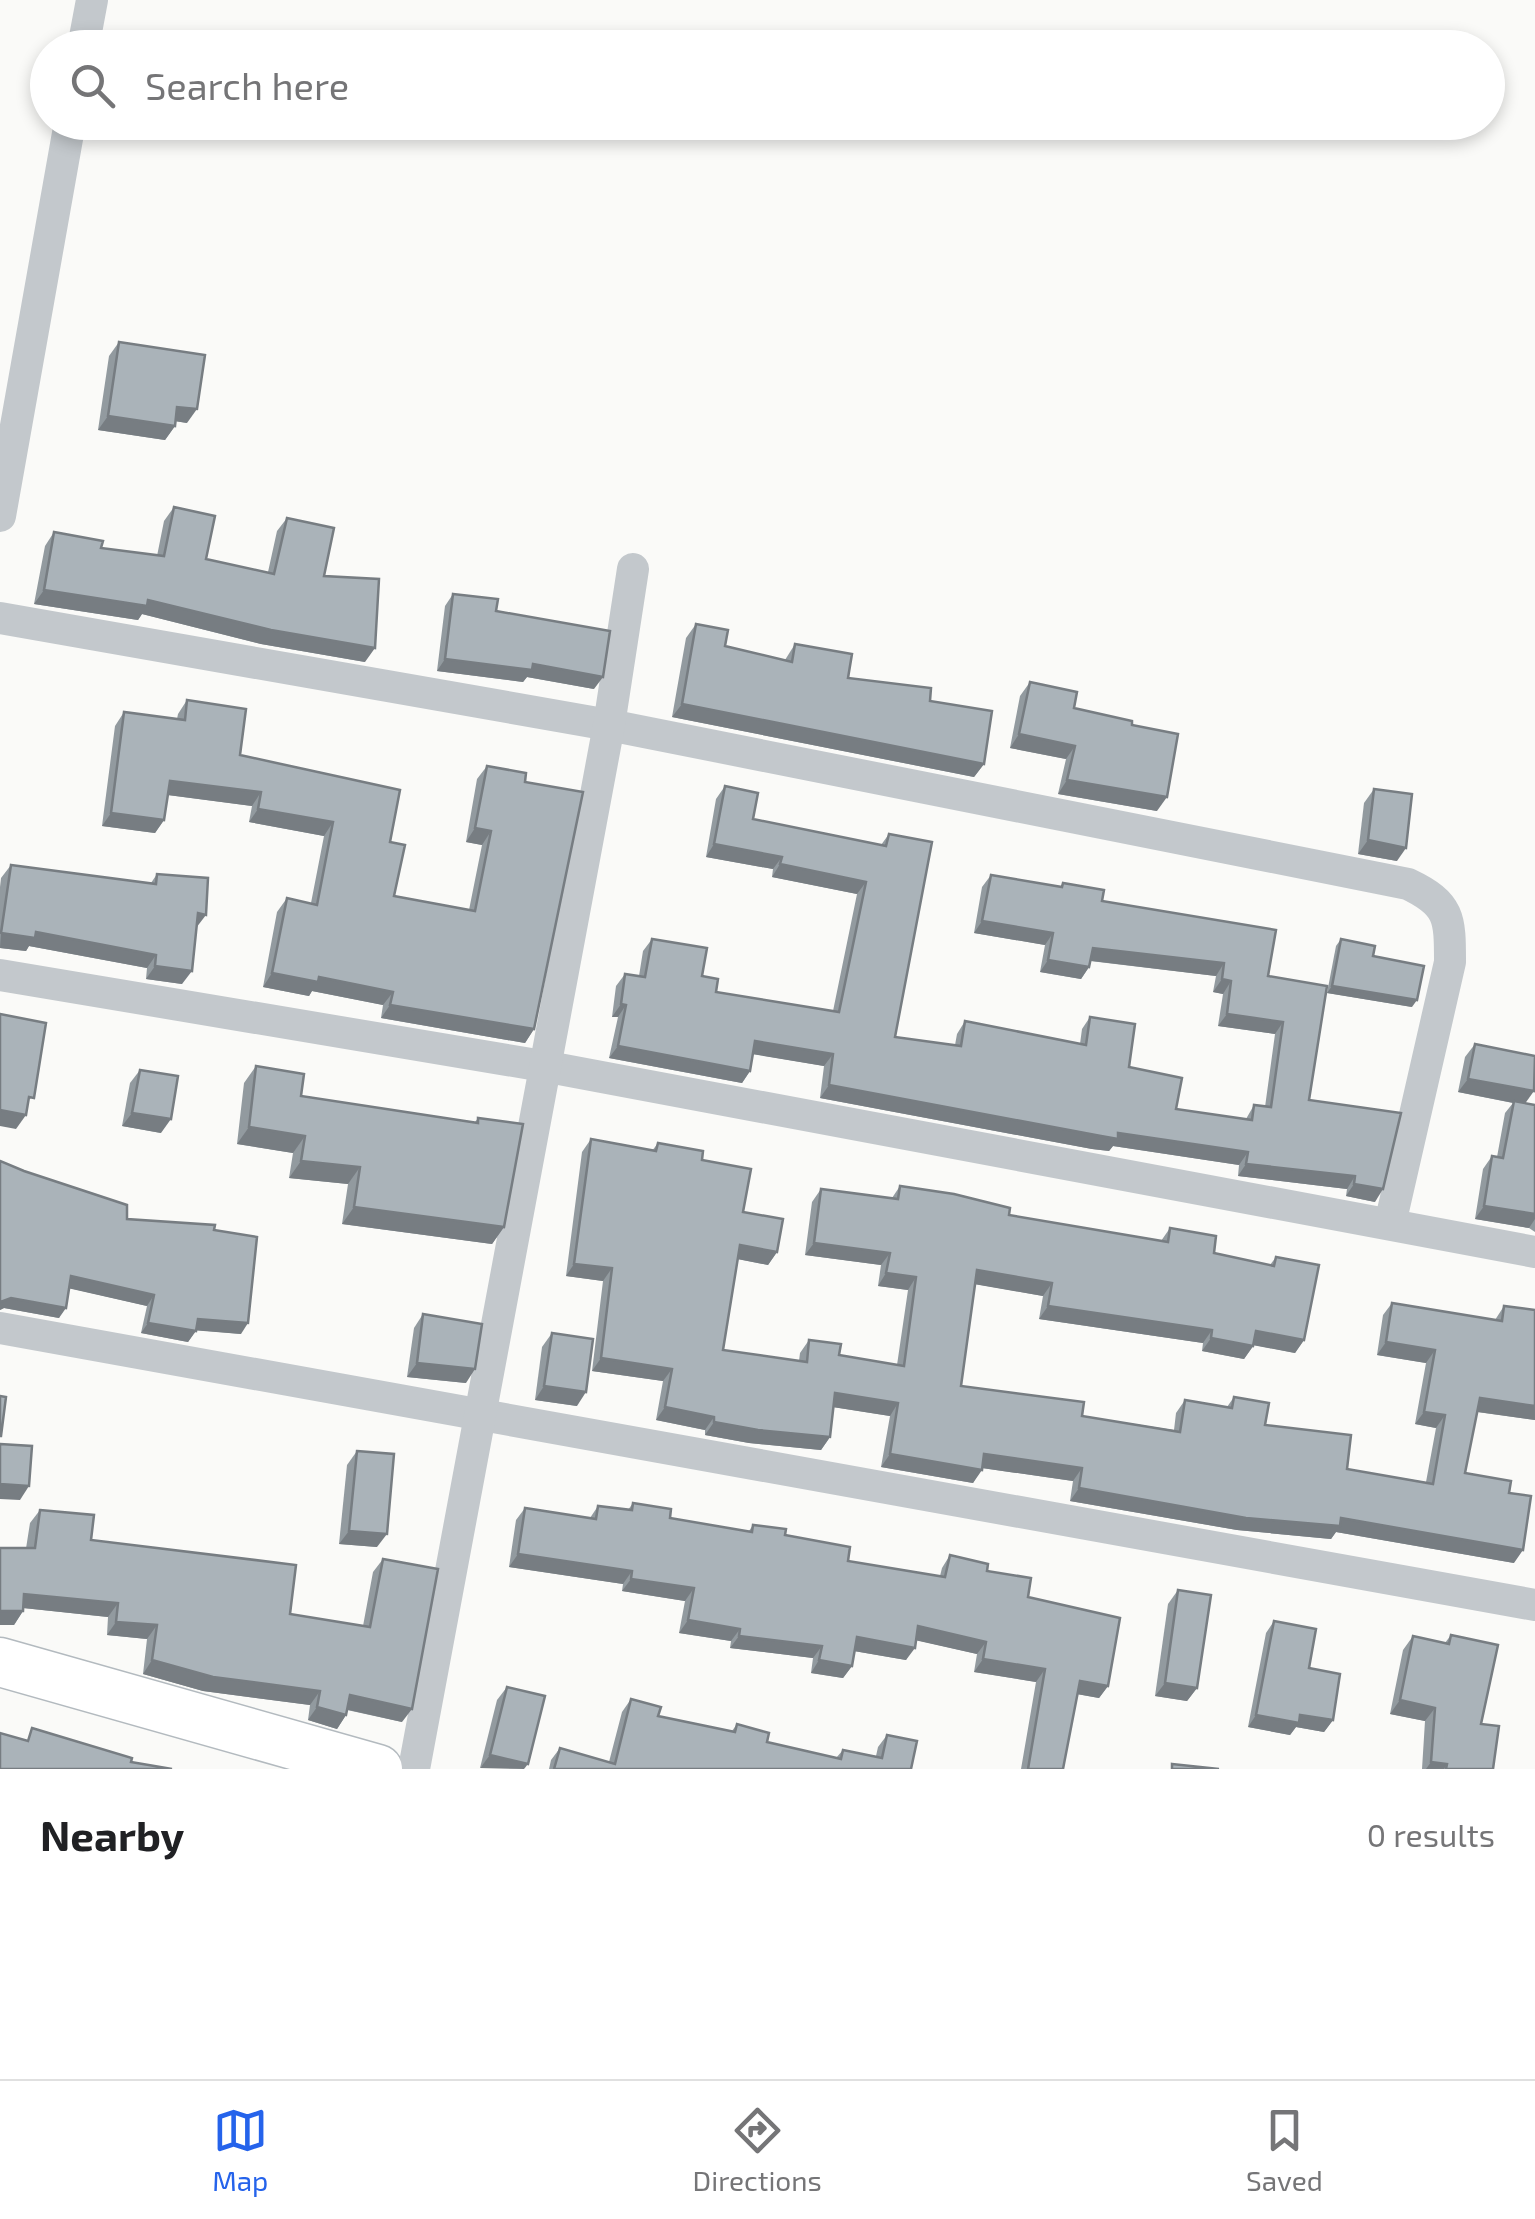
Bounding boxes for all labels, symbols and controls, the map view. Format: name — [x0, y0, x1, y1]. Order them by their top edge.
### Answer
search box — [30, 30, 1505, 140]
icon: search — [65, 58, 120, 113]
text: Search here — [145, 62, 349, 108]
text: Nearby — [40, 1809, 184, 1859]
text: 0 results — [1367, 1815, 1495, 1853]
tab: Map — [212, 2103, 268, 2197]
tab: Directions — [693, 2103, 822, 2197]
tab: Saved — [1246, 2103, 1323, 2197]

